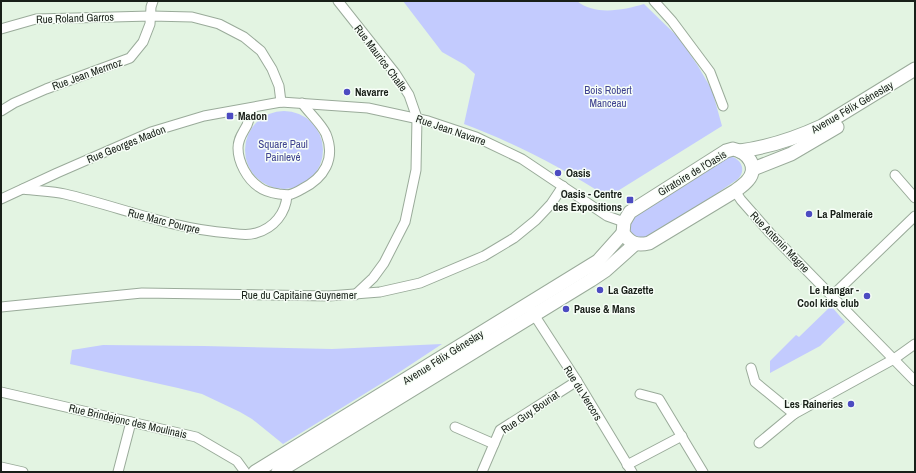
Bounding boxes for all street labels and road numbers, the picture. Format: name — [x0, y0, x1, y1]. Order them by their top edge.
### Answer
street label: Rue Roland Garros — [36, 10, 115, 26]
street label: Rue Maurice Challe — [351, 22, 411, 94]
street label: Rue Jean Mermoz — [50, 55, 124, 93]
street label: Avenue Félix Géneslay — [808, 78, 896, 137]
street label: Rue Jean Navarre — [414, 111, 488, 149]
street label: Rue Georges Madon — [85, 122, 167, 166]
street label: Giratoire de l'Oasis — [655, 147, 729, 199]
street label: Rue Marc Pourpre — [127, 205, 201, 237]
street label: Rue Antonin Magne — [747, 208, 813, 276]
street label: Rue du Capitaine Guynemer — [241, 288, 357, 302]
street label: Avenue Félix Géneslay — [399, 326, 486, 388]
street label: Rue du Vercors — [561, 363, 606, 423]
street label: Rue Guy Bouriat — [498, 387, 562, 437]
street label: Rue Brindejonc des Moulinais — [68, 401, 189, 442]

